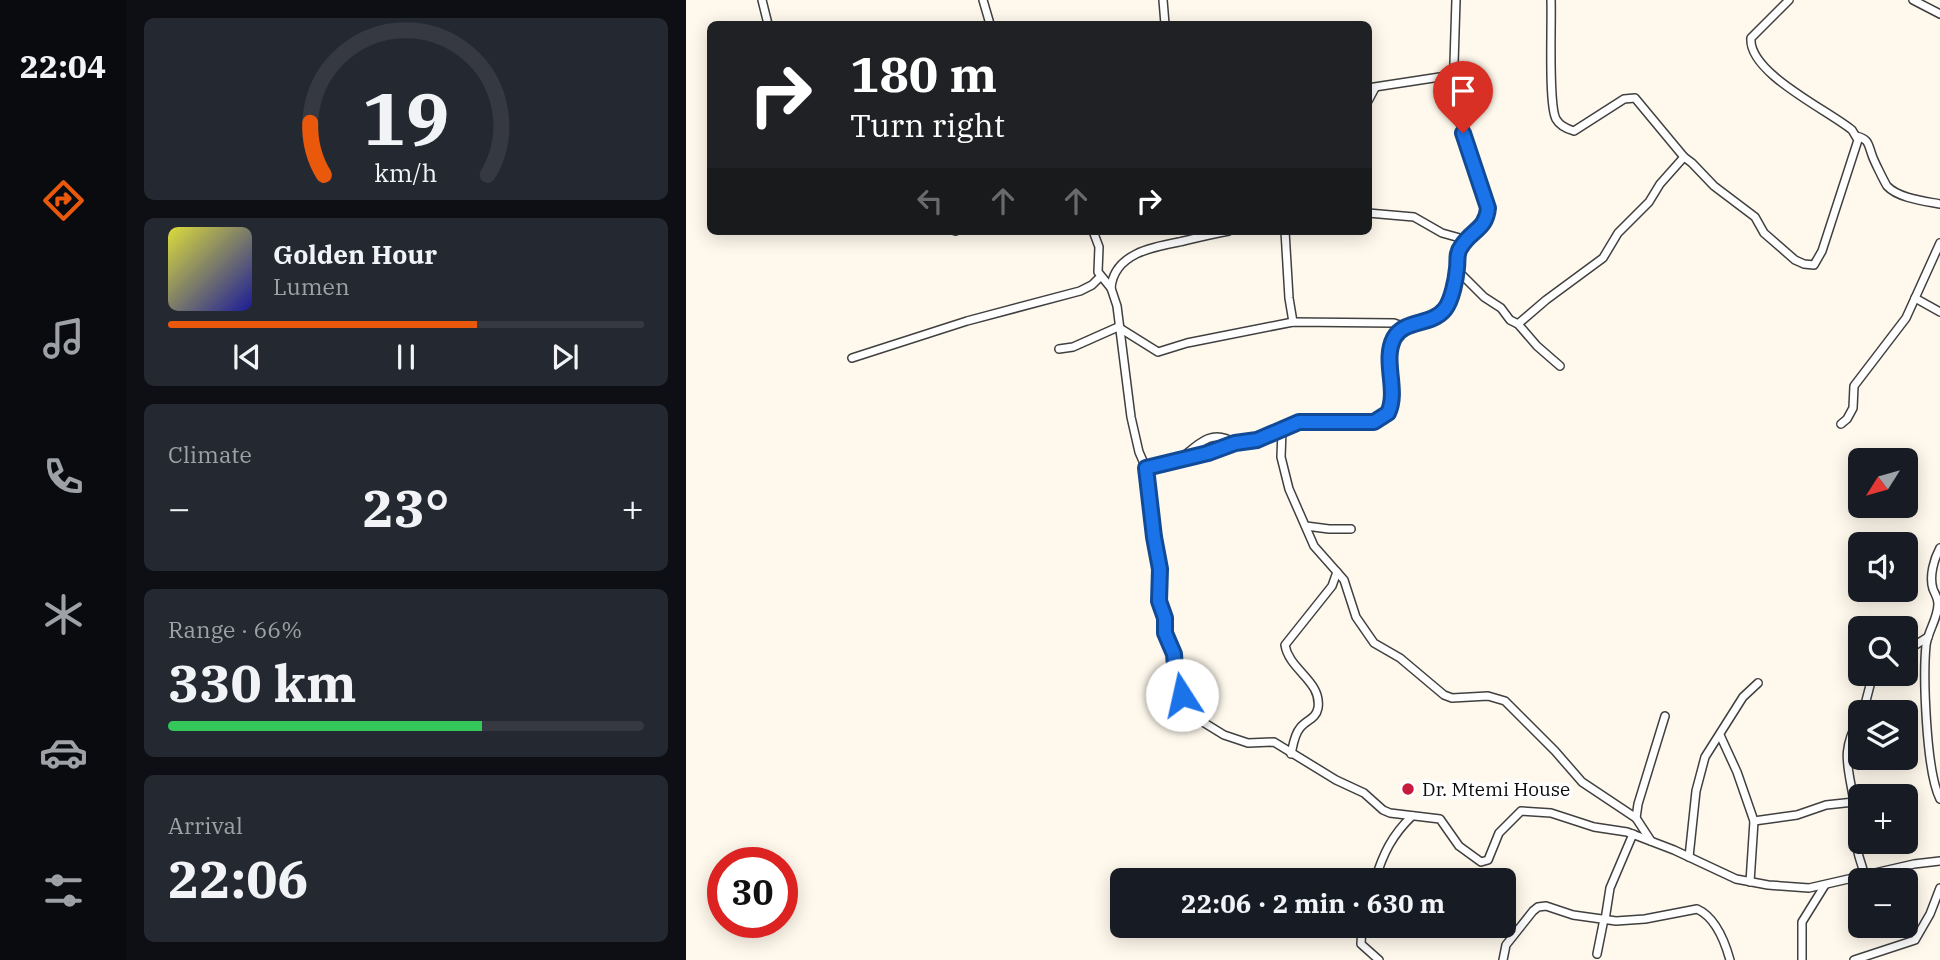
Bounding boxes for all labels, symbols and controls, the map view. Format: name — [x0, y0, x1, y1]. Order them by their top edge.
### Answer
text: 180 m — [850, 42, 997, 105]
text: 22:04 — [20, 45, 106, 87]
icon: right — [735, 49, 826, 140]
pin — [1433, 61, 1493, 133]
text: 19 — [362, 70, 450, 165]
icon: arrive — [1444, 72, 1482, 110]
text: Turn right — [850, 104, 1005, 146]
text: km/h — [374, 156, 438, 189]
icon: directions — [39, 176, 88, 225]
icon: left — [911, 182, 949, 220]
icon: ahead — [984, 182, 1022, 220]
icon: ahead — [1057, 182, 1095, 220]
icon: right — [1130, 182, 1168, 220]
text: Golden Hour — [273, 237, 437, 271]
text: Lumen — [273, 271, 350, 301]
icon: music — [39, 314, 88, 363]
icon: previous — [228, 338, 266, 376]
icon: pause — [387, 338, 425, 376]
icon: next — [546, 338, 584, 376]
text: Climate — [168, 439, 252, 469]
north arrow — [1848, 448, 1918, 518]
map controls — [1848, 448, 1918, 938]
icon: phone — [39, 452, 88, 501]
text: 23° — [363, 474, 449, 541]
text: − — [168, 483, 191, 532]
text: + — [621, 483, 644, 532]
button: sound — [1848, 532, 1918, 602]
icon: climate — [39, 590, 88, 639]
text: Range · 66% — [168, 614, 302, 644]
button: search — [1848, 616, 1918, 686]
text: 330 km — [168, 649, 357, 716]
position arrow — [1145, 658, 1219, 732]
button: layers — [1848, 700, 1918, 770]
icon: car — [39, 728, 88, 777]
place label: Dr. Mtemi House — [1422, 777, 1570, 801]
marker: Dr. Mtemi House — [1400, 781, 1416, 797]
button: + — [1848, 784, 1918, 854]
text: Arrival — [168, 810, 243, 840]
text: 22:06 — [168, 845, 309, 912]
speed limit sign: 30 — [707, 847, 798, 938]
icon: filters — [39, 866, 88, 915]
button: − — [1848, 868, 1918, 938]
text: 22:06 · 2 min · 630 m — [1181, 886, 1445, 920]

